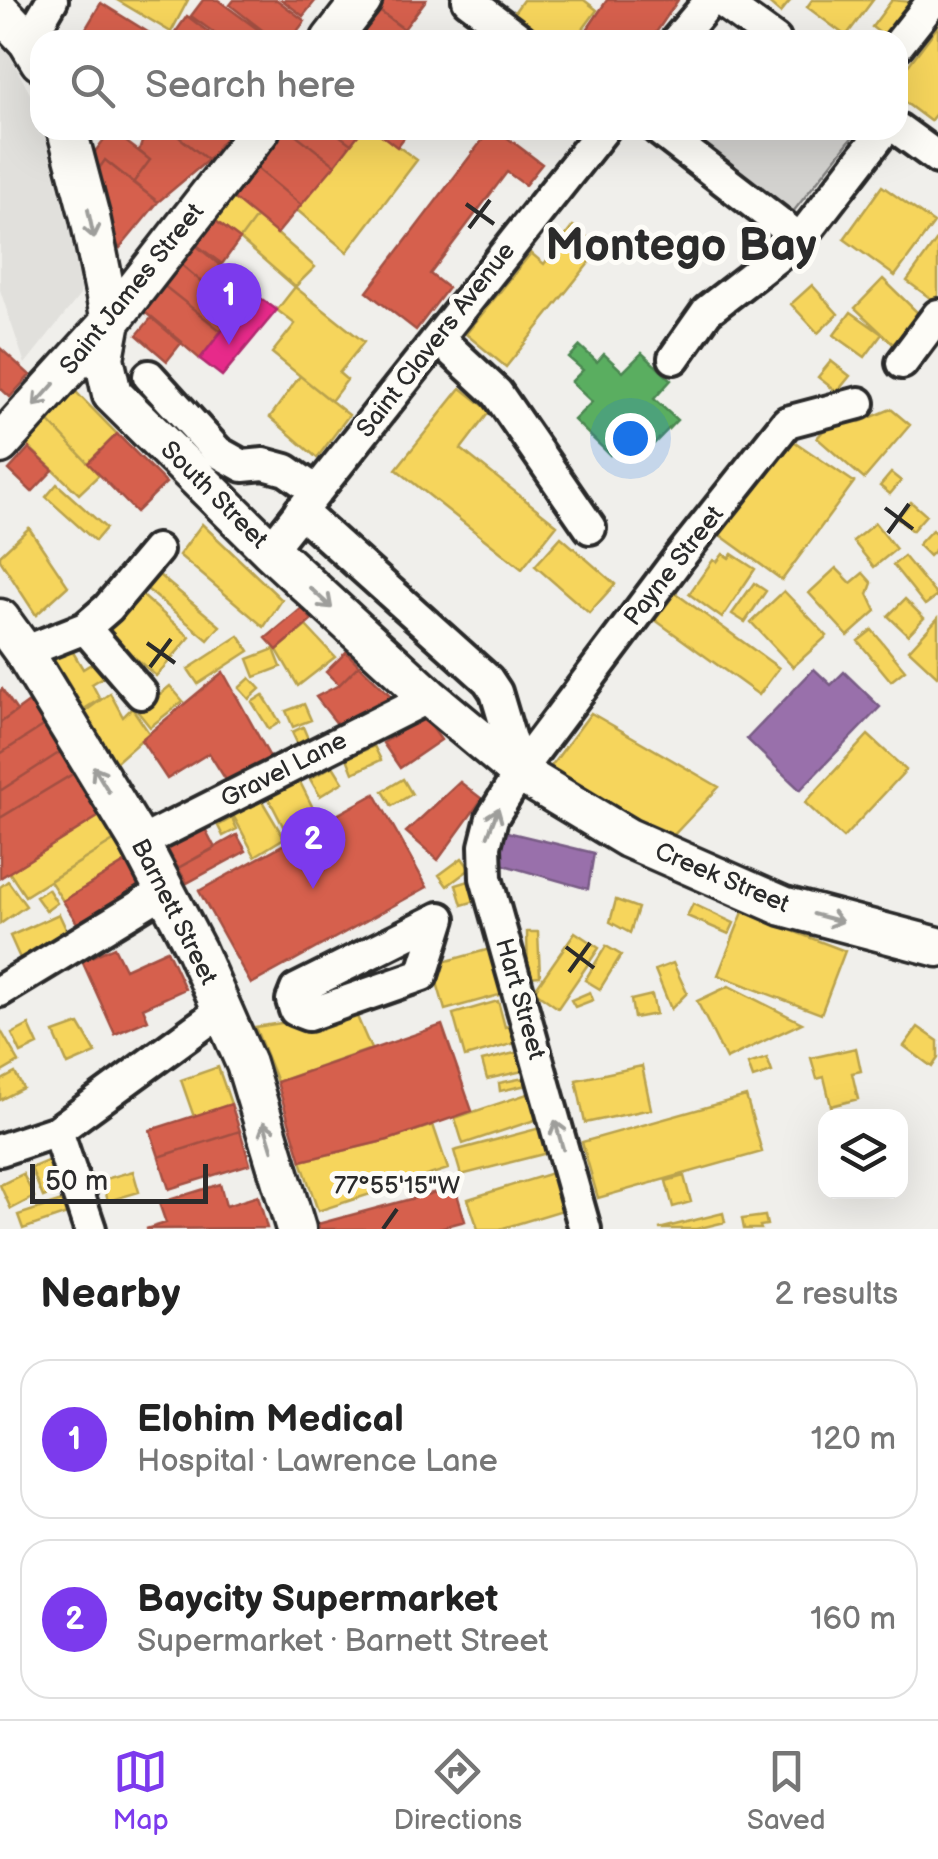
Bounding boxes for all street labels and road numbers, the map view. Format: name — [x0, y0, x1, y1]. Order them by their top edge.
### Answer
street label: Saint James Street — [53, 197, 211, 381]
street label: Saint Clavers Avenue — [350, 236, 522, 444]
street label: South Street — [154, 435, 274, 555]
street label: Payne Street — [617, 499, 731, 632]
street label: Gravel Lane — [216, 725, 352, 815]
street label: Barnett Street — [124, 834, 224, 990]
street label: Creek Street — [650, 836, 794, 920]
street label: Hart Street — [488, 935, 552, 1063]

